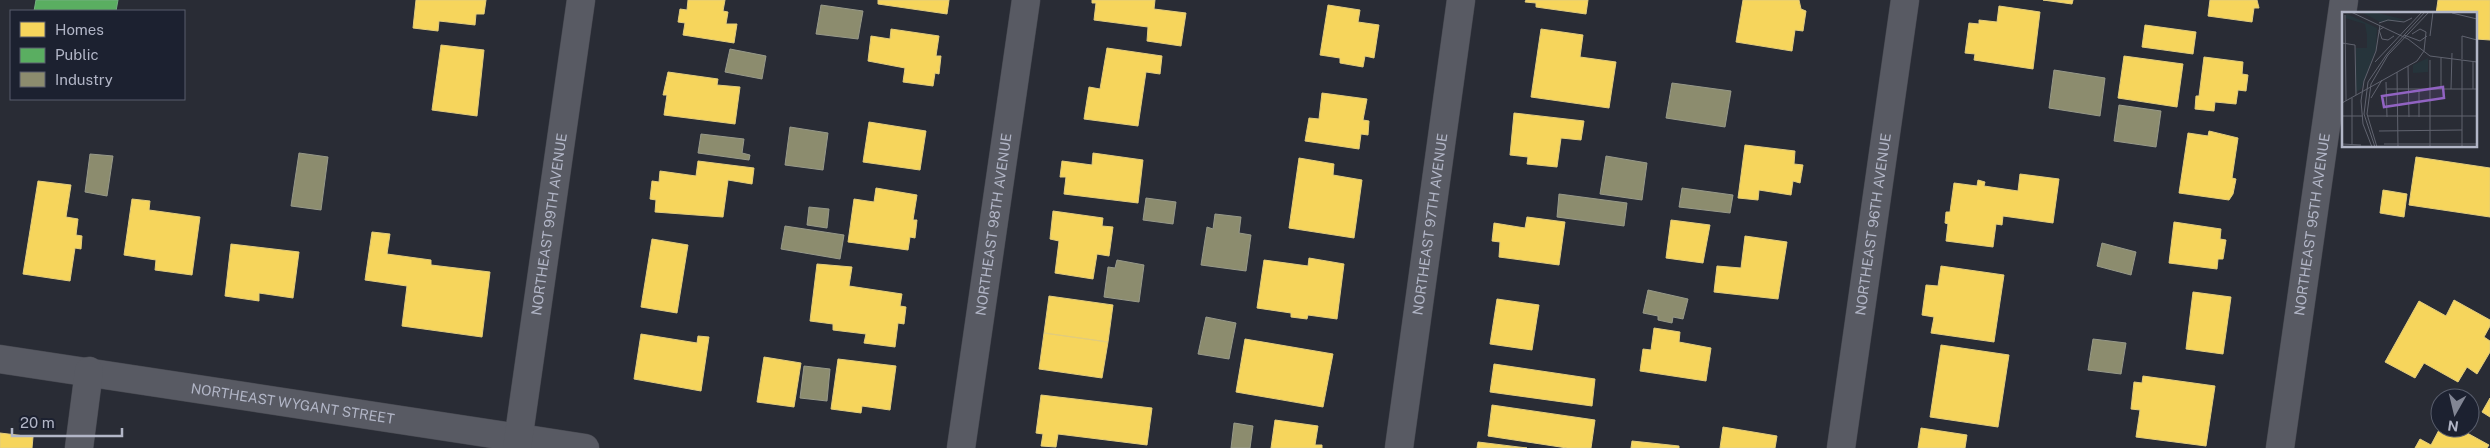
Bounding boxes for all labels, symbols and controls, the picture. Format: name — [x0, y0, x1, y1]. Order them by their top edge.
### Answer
legend — [10, 10, 185, 100]
inset map — [2342, 12, 2478, 148]
text: Homes — [55, 21, 104, 38]
text: Public — [55, 46, 99, 63]
text: Industry — [55, 71, 113, 88]
street label: NORTHEAST 99TH AVENUE — [528, 132, 570, 316]
street label: NORTHEAST 98TH AVENUE — [972, 132, 1015, 317]
street label: NORTHEAST 97TH AVENUE — [1409, 132, 1450, 316]
street label: NORTHEAST 96TH AVENUE — [1852, 132, 1894, 316]
street label: NORTHEAST 95TH AVENUE — [2291, 132, 2333, 317]
street label: NORTHEAST WYGANT STREET — [190, 380, 396, 427]
north arrow — [2430, 388, 2480, 438]
scale bar — [12, 406, 122, 438]
text: 20 m — [20, 414, 55, 431]
text: N — [2447, 417, 2460, 435]

